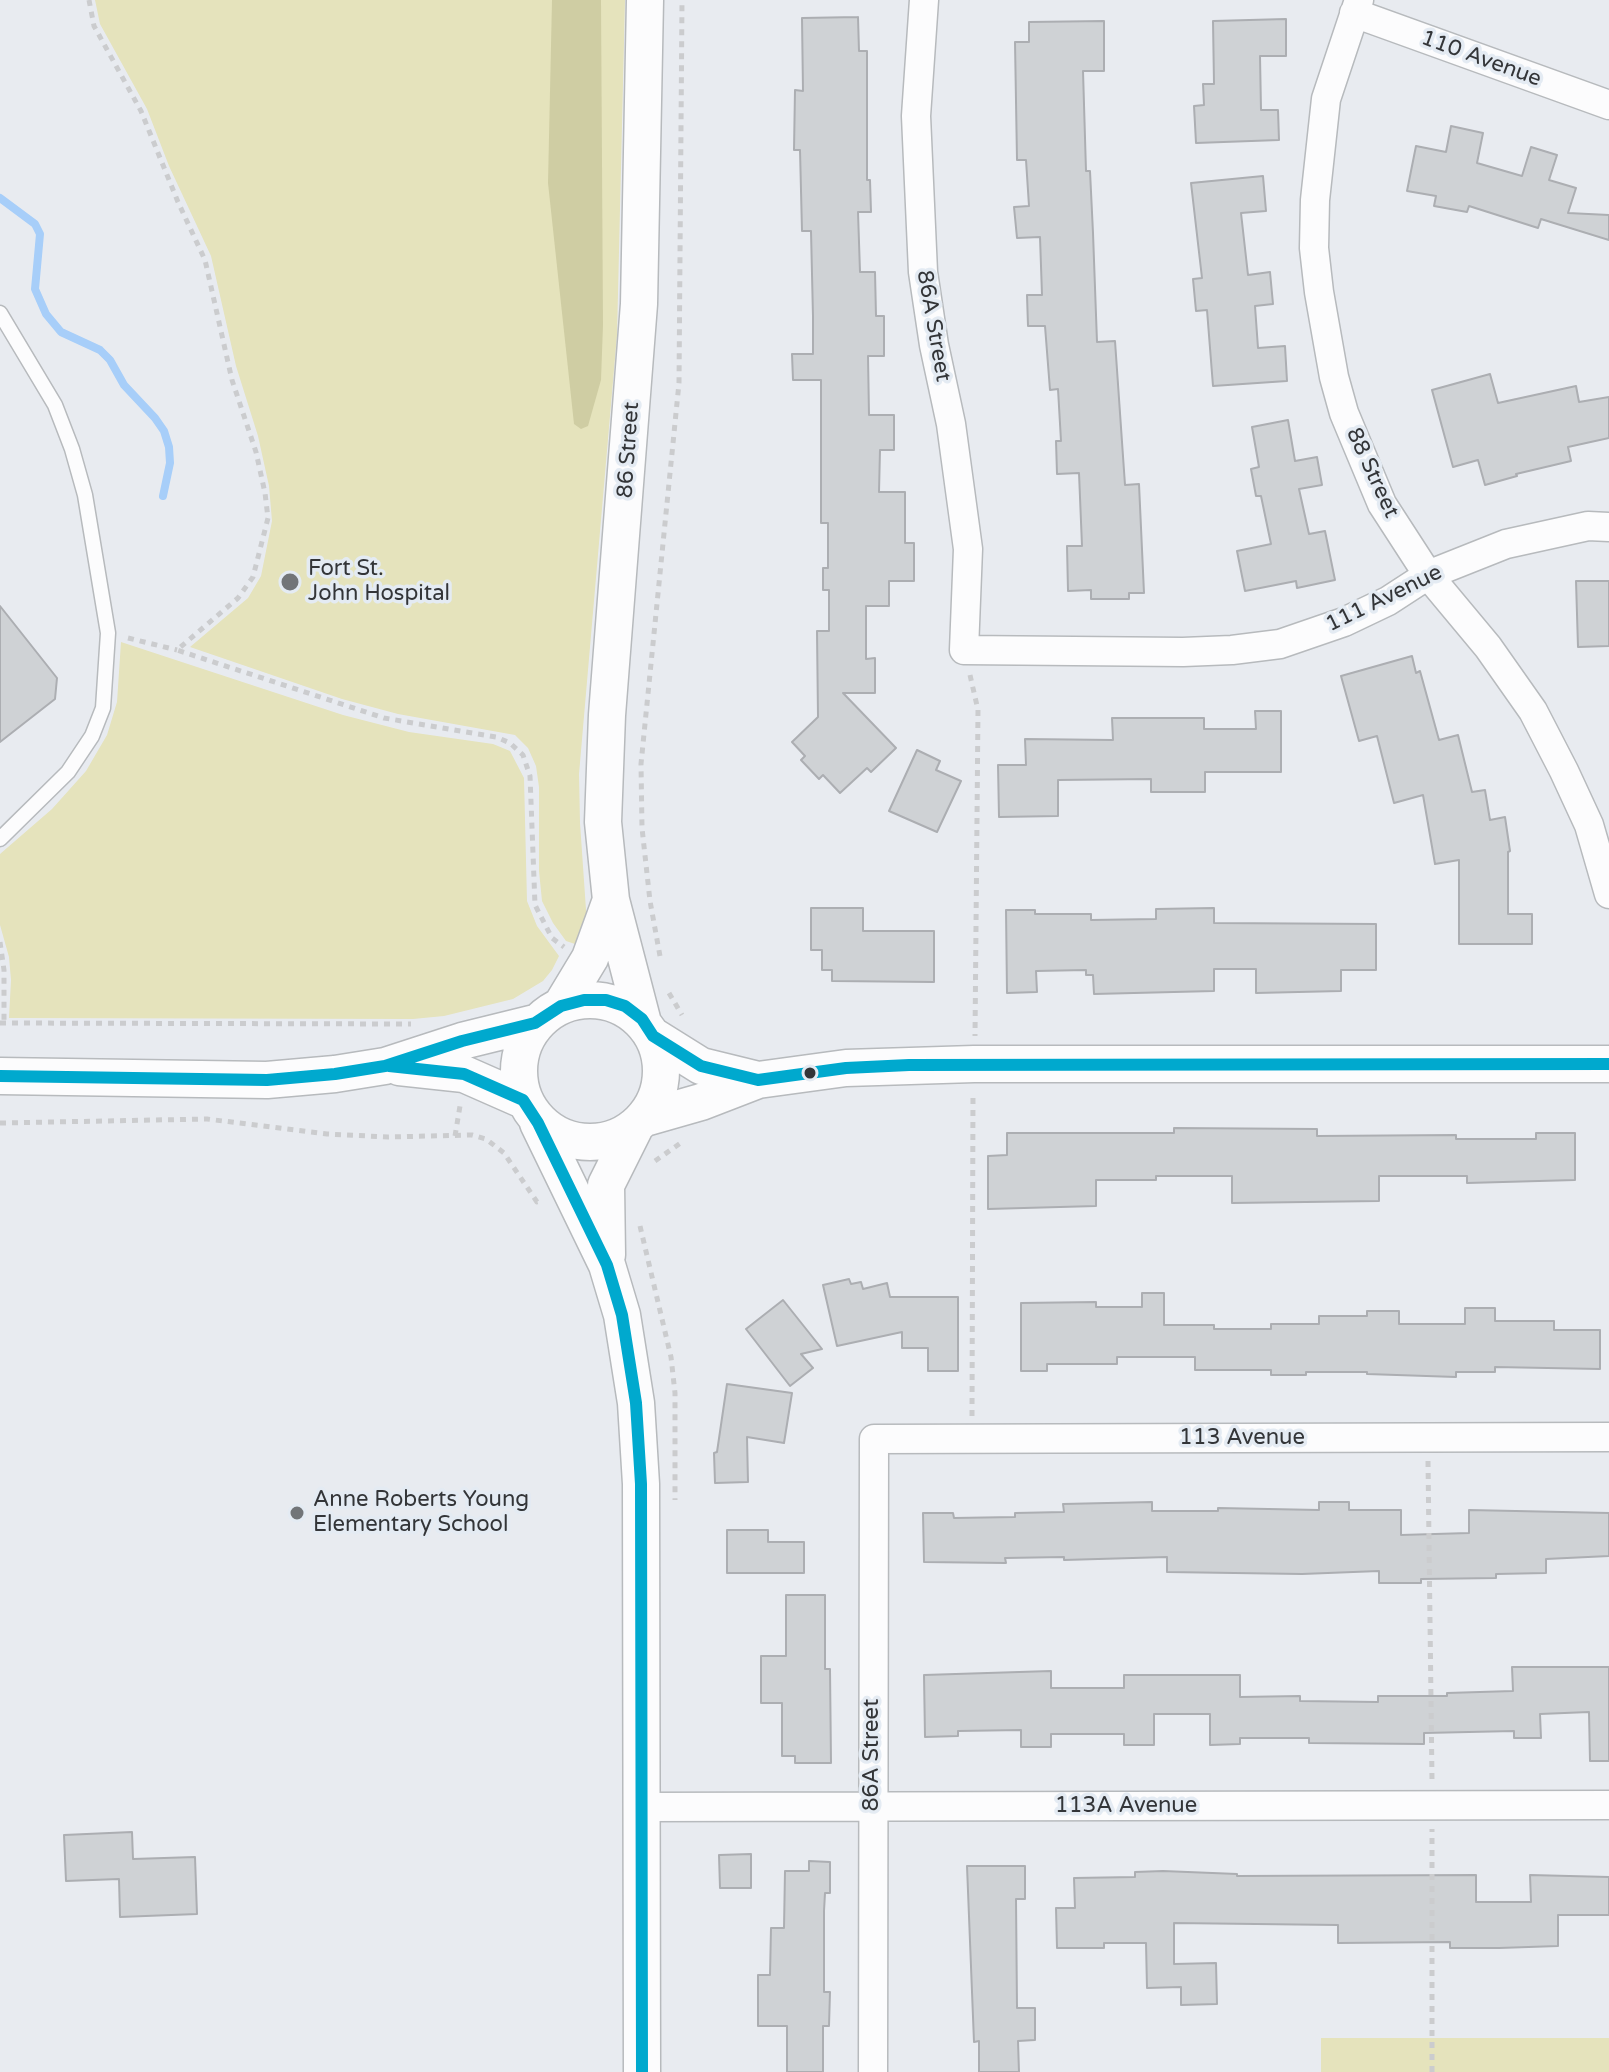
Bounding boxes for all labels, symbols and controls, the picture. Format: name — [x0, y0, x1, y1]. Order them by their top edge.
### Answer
street label: 110 Avenue — [1417, 25, 1545, 93]
street label: 86A Street — [910, 268, 956, 384]
street label: 86 Street — [612, 401, 646, 499]
street label: 88 Street — [1340, 424, 1404, 522]
place label: Fort St. John Hospital — [308, 556, 450, 608]
street label: 111 Avenue — [1322, 560, 1446, 638]
marker: Fort St. John Hospital — [279, 571, 301, 593]
unlabelled marker — [802, 1065, 818, 1081]
street label: 113 Avenue — [1179, 1425, 1305, 1451]
place label: Anne Roberts Young Elementary School — [313, 1487, 529, 1538]
marker: Anne Roberts Young Elementary School — [288, 1504, 306, 1522]
street label: 86A Street — [859, 1699, 885, 1811]
street label: 113A Avenue — [1055, 1793, 1197, 1819]

